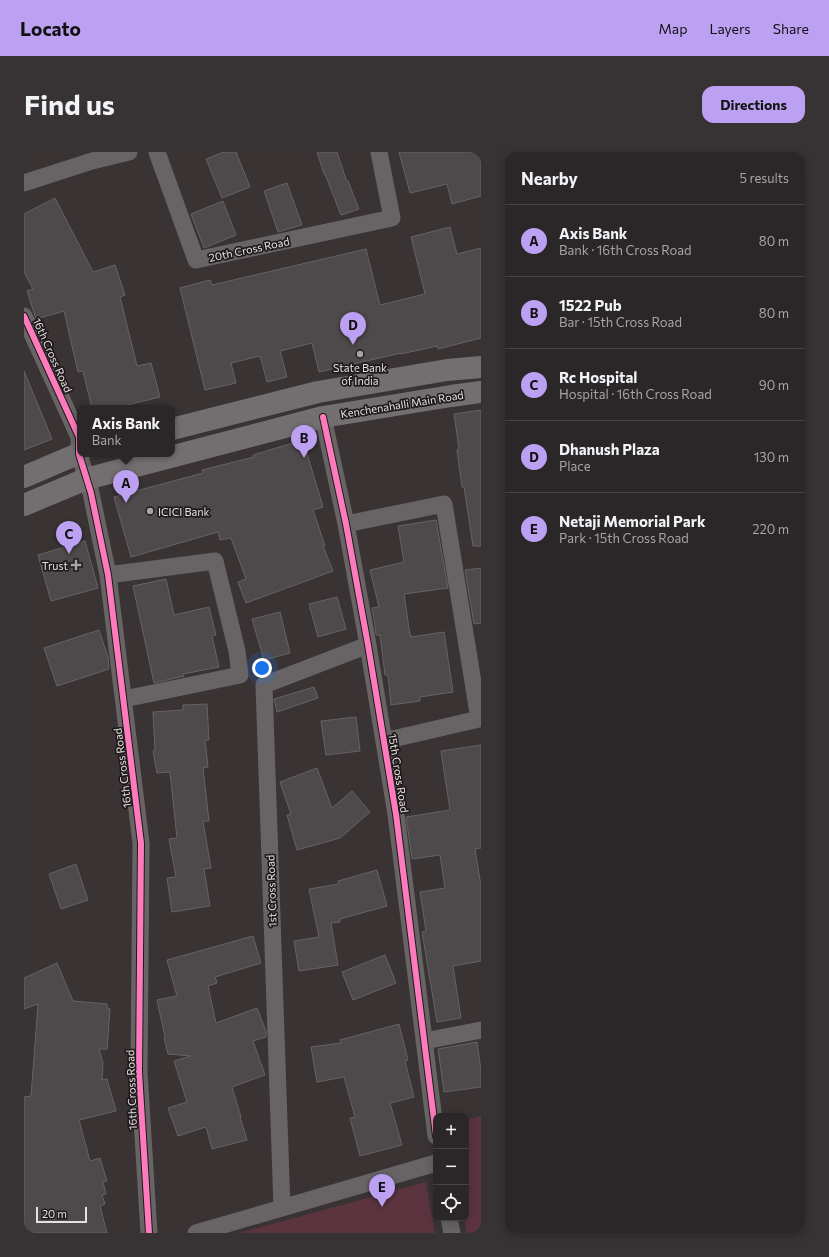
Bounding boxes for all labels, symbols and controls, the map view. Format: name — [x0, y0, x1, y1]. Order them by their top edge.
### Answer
text: Locato — [20, 17, 81, 40]
text: Map — [659, 20, 687, 37]
text: Layers — [709, 20, 751, 37]
text: Share — [773, 20, 809, 37]
button: Directions — [702, 86, 805, 123]
text: Find us — [24, 87, 115, 121]
text: Nearby — [521, 168, 578, 189]
text: 5 results — [739, 170, 789, 186]
text: Axis Bank — [559, 224, 627, 242]
text: A — [529, 233, 539, 249]
text: 80 m — [759, 233, 789, 249]
street label: 20th Cross Road — [207, 234, 291, 264]
text: Bank · 16th Cross Road — [559, 242, 692, 258]
text: 1522 Pub — [559, 296, 622, 314]
text: B — [530, 305, 538, 321]
text: 80 m — [759, 305, 789, 321]
pin: D — [340, 312, 366, 345]
text: Bar · 15th Cross Road — [559, 314, 682, 330]
street label: 16th Cross Road — [31, 316, 75, 394]
marker: State Bank of India — [355, 349, 365, 359]
place label: State Bank of India — [333, 361, 387, 387]
text: Rc Hospital — [559, 368, 637, 386]
text: C — [530, 377, 538, 393]
text: 90 m — [759, 377, 789, 393]
text: Hospital · 16th Cross Road — [559, 386, 712, 402]
street label: Kenchenahalli Main Road — [340, 388, 464, 420]
popup — [77, 405, 175, 457]
text: Axis Bank — [92, 414, 160, 432]
pin: B — [291, 425, 317, 458]
text: Bank — [92, 432, 121, 448]
text: Dhanush Plaza — [559, 440, 660, 458]
text: D — [529, 449, 539, 465]
text: 130 m — [754, 449, 789, 465]
text: Place — [559, 458, 591, 474]
pin: A — [113, 470, 139, 503]
place label: ICICI Bank — [158, 505, 210, 518]
marker: ICICI Bank — [145, 506, 155, 516]
text: Netaji Memorial Park — [559, 512, 706, 530]
pin: C — [56, 521, 82, 554]
text: E — [530, 521, 538, 537]
text: 220 m — [752, 521, 789, 537]
text: Park · 15th Cross Road — [559, 530, 689, 546]
place label: Trust — [42, 559, 68, 572]
marker: Trust — [71, 560, 81, 570]
your location — [252, 658, 272, 678]
street label: 16th Cross Road — [111, 727, 133, 809]
street label: 15th Cross Road — [386, 733, 412, 813]
street label: 1st Cross Road — [263, 855, 279, 927]
street label: 16th Cross Road — [123, 1050, 139, 1130]
map controls — [433, 1113, 469, 1221]
button: + — [433, 1113, 469, 1149]
button: − — [433, 1149, 469, 1185]
pin: E — [369, 1174, 395, 1207]
button: locate — [433, 1185, 469, 1221]
scale bar — [36, 1205, 87, 1224]
text: 20 m — [42, 1207, 67, 1220]

